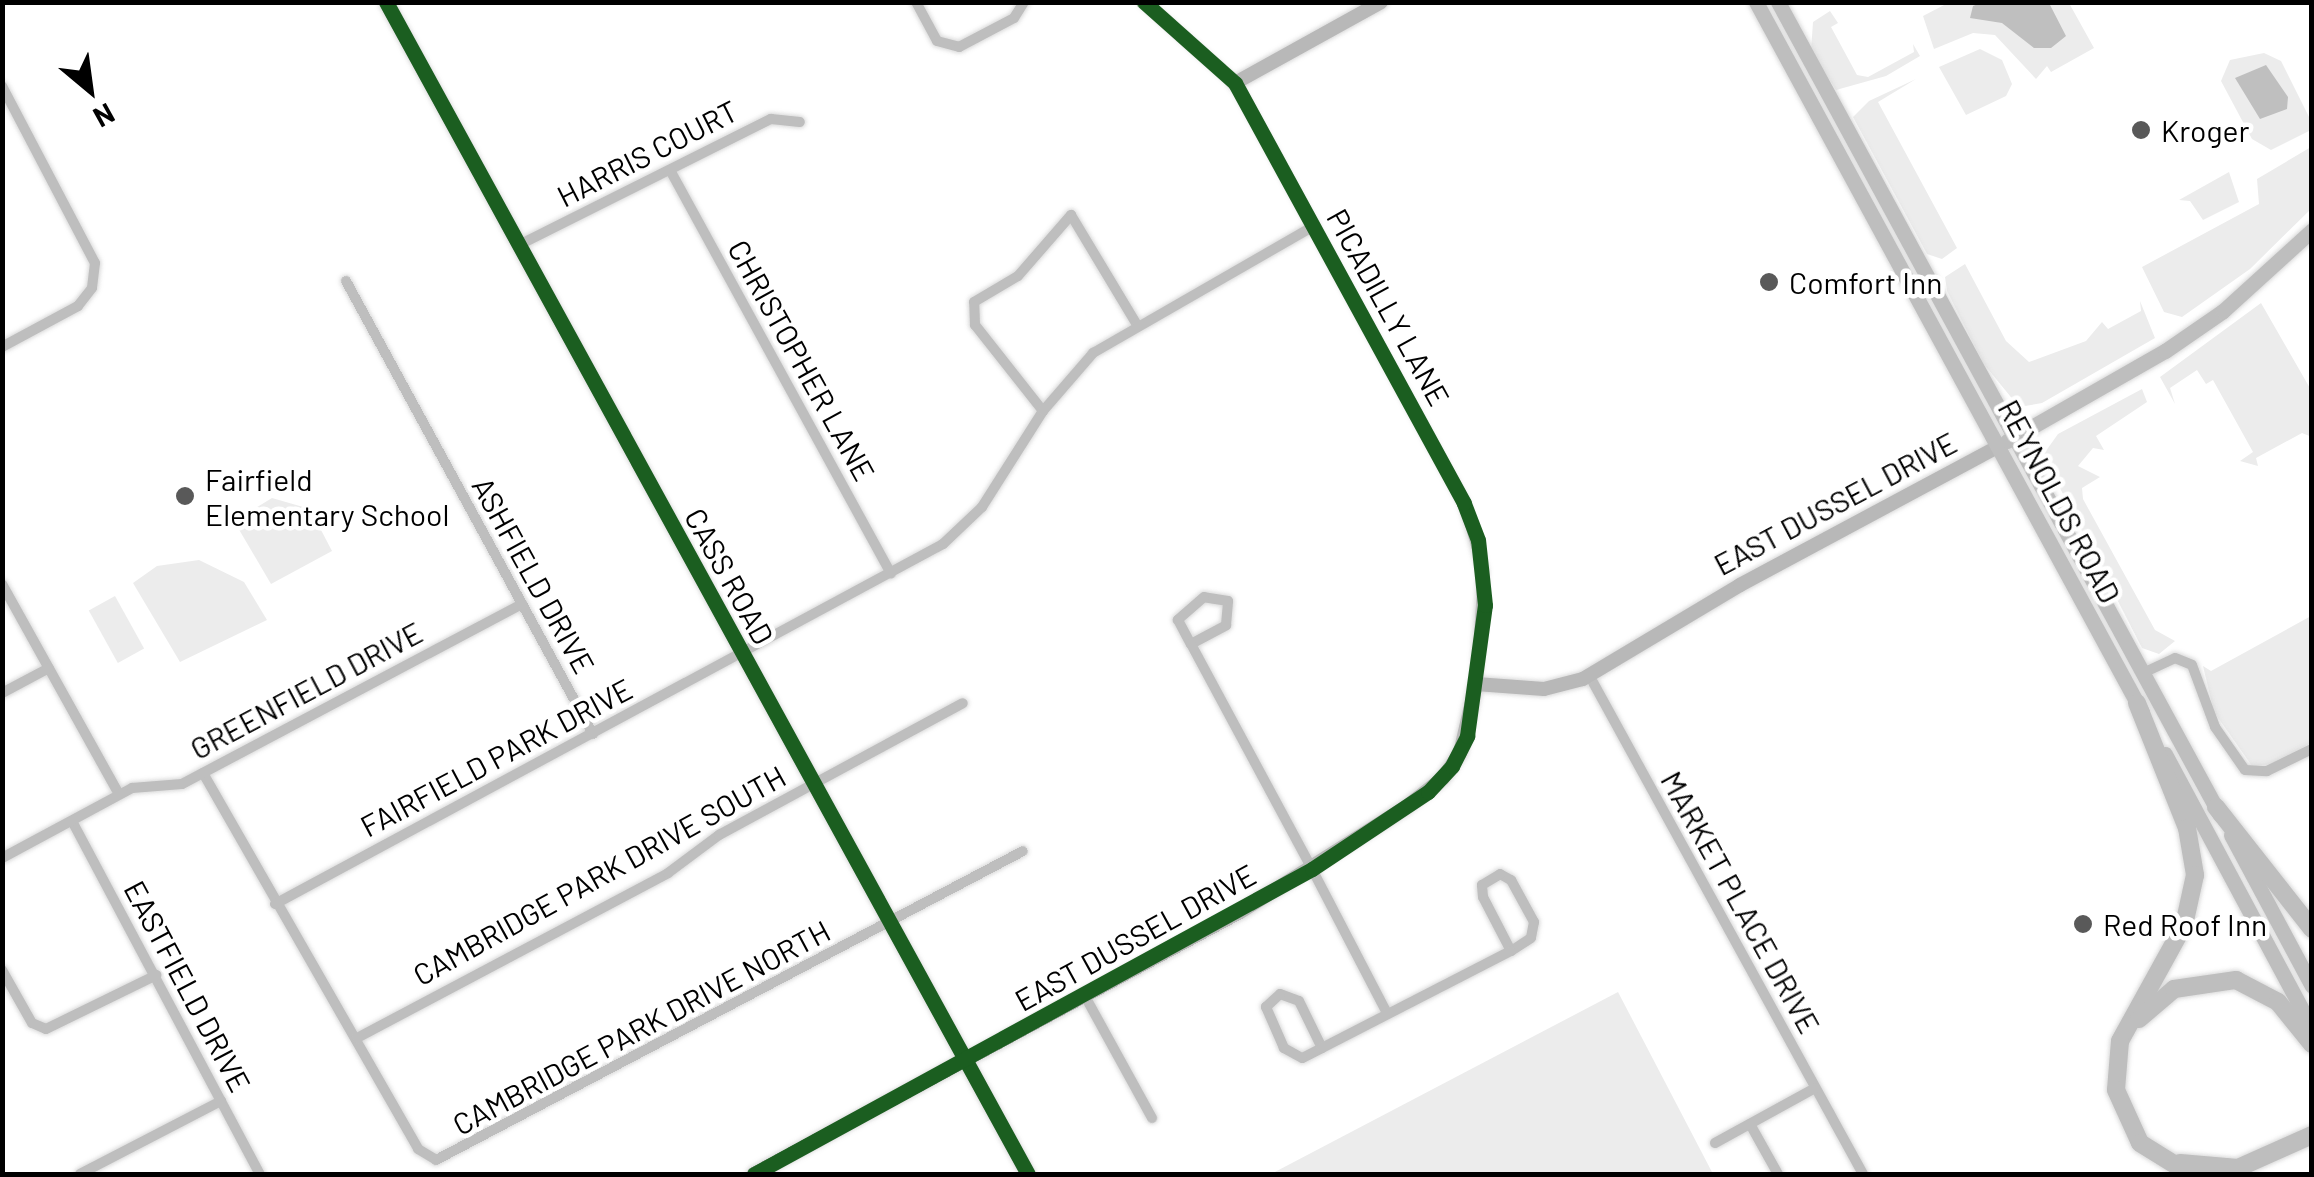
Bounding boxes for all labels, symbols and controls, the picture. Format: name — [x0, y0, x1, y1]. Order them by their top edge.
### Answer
north arrow — [40, 40, 140, 140]
street label: HARRIS COURT — [551, 92, 743, 214]
text: N — [88, 97, 121, 136]
place label: Kroger — [2161, 112, 2249, 148]
marker: Kroger — [2130, 119, 2152, 141]
street label: PICADILLY LANE — [1320, 202, 1458, 412]
street label: CHRISTOPHER LANE — [721, 233, 883, 487]
place label: Comfort Inn — [1789, 264, 1942, 300]
marker: Comfort Inn — [1758, 271, 1780, 293]
street label: REYNOLDS ROAD — [1991, 393, 2129, 609]
street label: EAST DUSSEL DRIVE — [1708, 424, 1962, 582]
place label: Fairfield Elementary School — [205, 461, 449, 532]
street label: ASHFIELD DRIVE — [465, 471, 603, 679]
marker: Fairfield Elementary School — [174, 485, 196, 507]
street label: CASS ROAD — [678, 502, 782, 650]
street label: GREENFIELD DRIVE — [184, 614, 428, 766]
street label: FAIRFIELD PARK DRIVE — [354, 670, 638, 844]
street label: CAMBRIDGE PARK DRIVE SOUTH — [407, 757, 791, 993]
street label: MARKET PLACE DRIVE — [1654, 765, 1828, 1039]
street label: EAST DUSSEL DRIVE — [1008, 856, 1262, 1018]
street label: EASTFIELD DRIVE — [117, 874, 259, 1098]
place label: Red Roof Inn — [2103, 906, 2267, 942]
street label: CAMBRIDGE PARK DRIVE NORTH — [446, 912, 836, 1142]
marker: Red Roof Inn — [2072, 913, 2094, 935]

